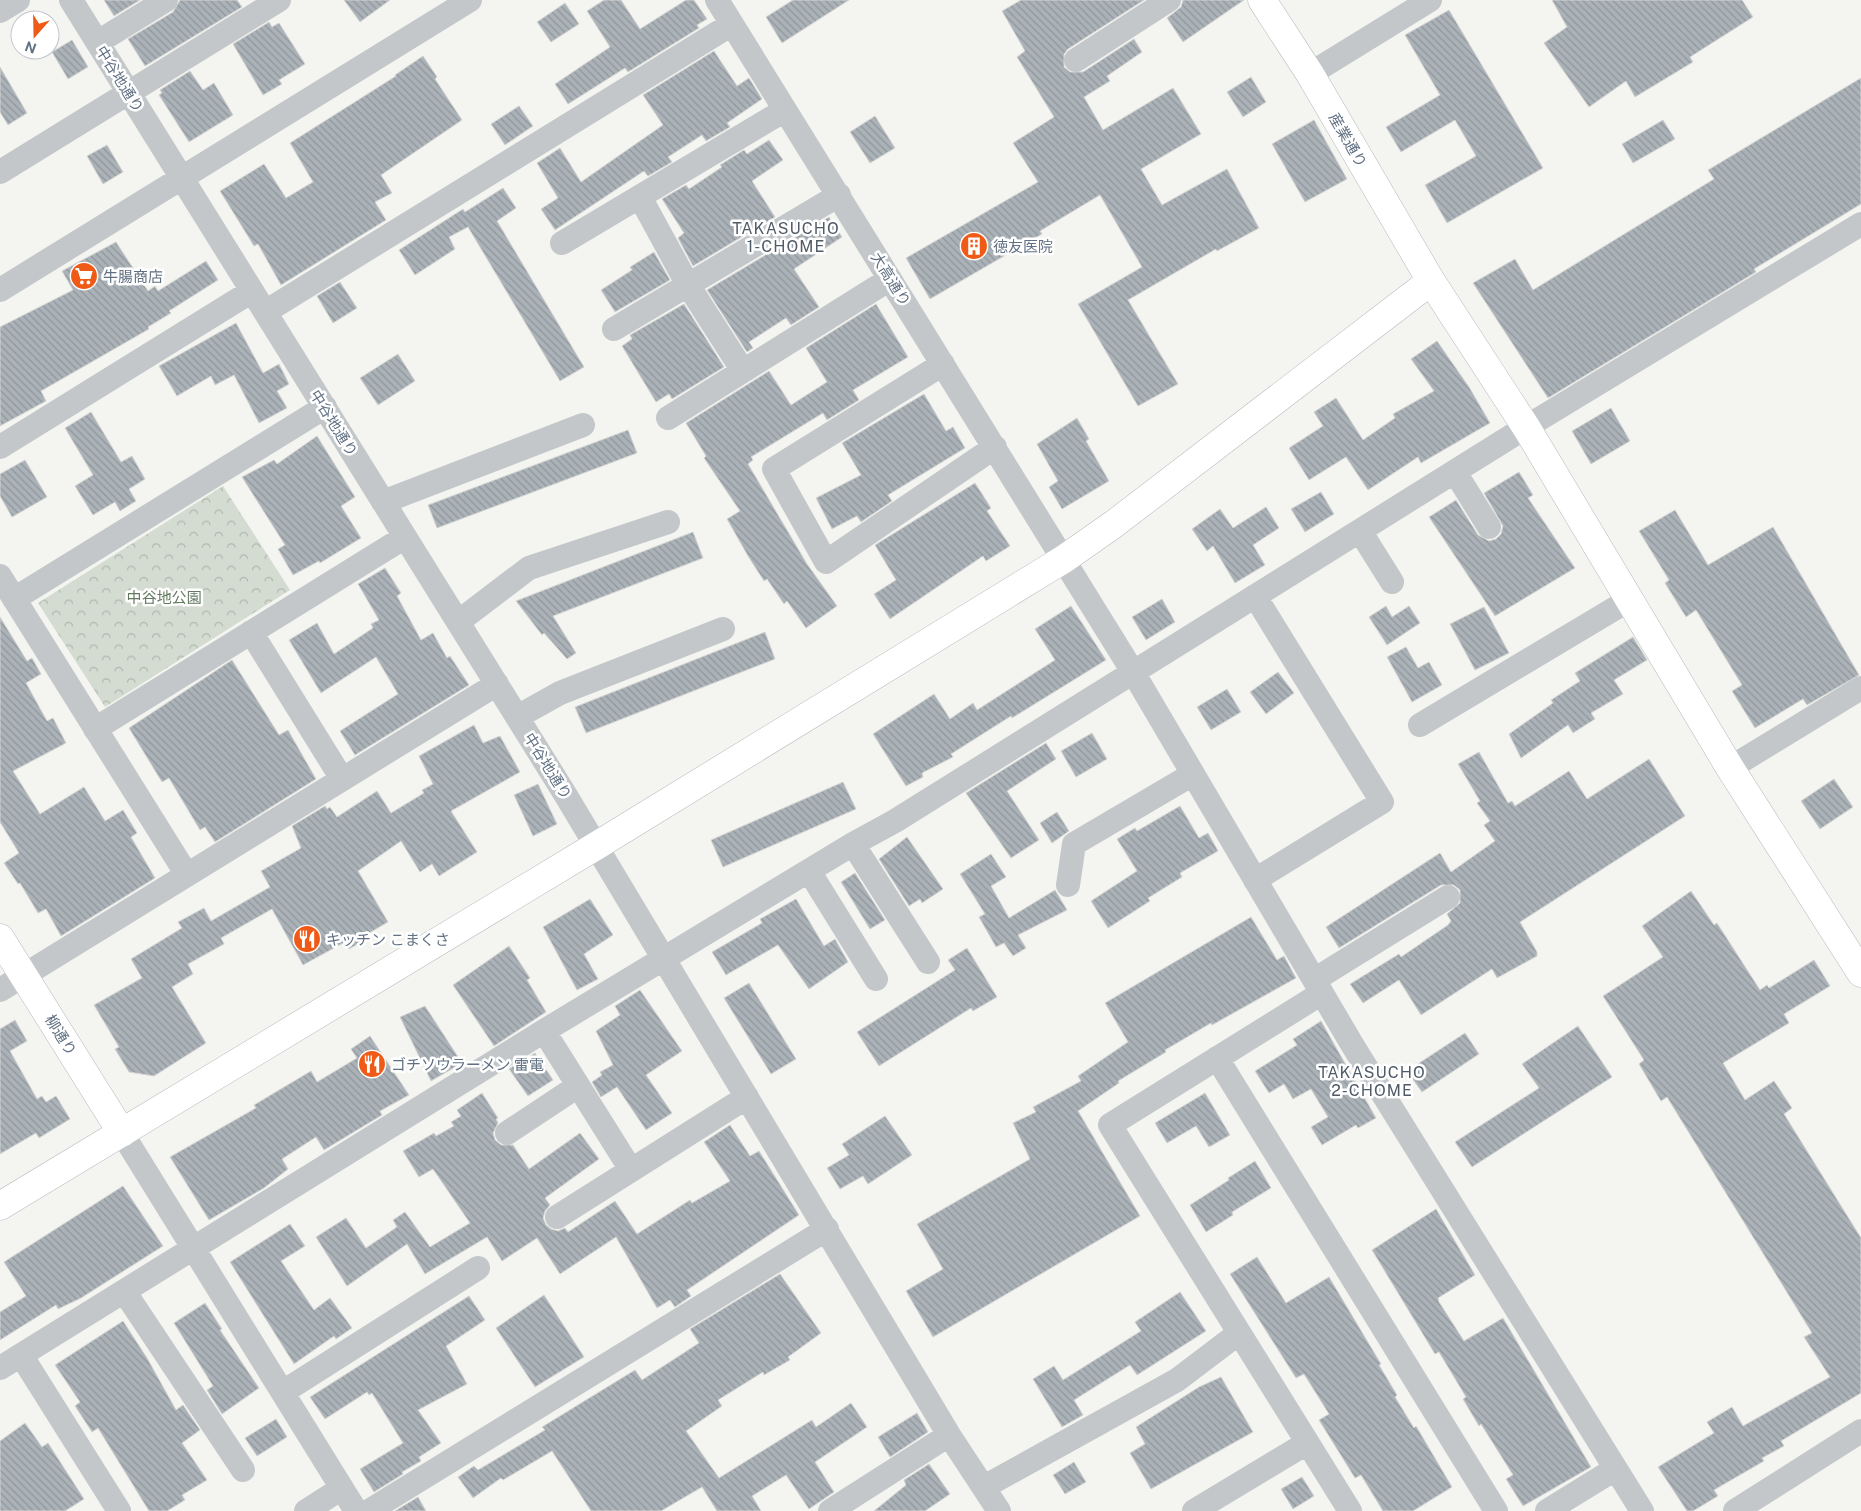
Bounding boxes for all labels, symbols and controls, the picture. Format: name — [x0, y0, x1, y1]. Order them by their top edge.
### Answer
north arrow — [10, 10, 60, 60]
text: N — [23, 38, 38, 57]
street label: 中谷地通り — [93, 43, 147, 115]
street label: 産業通り — [1326, 110, 1370, 170]
district label: TAKASUCHO 1-CHOME — [732, 219, 840, 256]
building icon: 徳友医院 — [959, 231, 989, 261]
place label: 徳友医院 — [993, 238, 1053, 255]
street label: 大高通り — [868, 249, 914, 309]
supermarket icon: 牛腸商店 — [69, 261, 99, 291]
place label: 牛腸商店 — [103, 268, 163, 285]
street label: 中谷地通り — [307, 387, 361, 459]
park label: 中谷地公園 — [126, 589, 202, 606]
street label: 中谷地通り — [521, 730, 575, 802]
restaurant icon: キッチン こまくさ — [292, 924, 322, 954]
place label: キッチン こまくさ — [326, 931, 450, 948]
street label: 柳通り — [42, 1011, 80, 1059]
restaurant icon: ゴチソウラーメン 雷電 — [357, 1049, 387, 1079]
place label: ゴチソウラーメン 雷電 — [391, 1056, 544, 1073]
district label: TAKASUCHO 2-CHOME — [1318, 1063, 1426, 1100]

